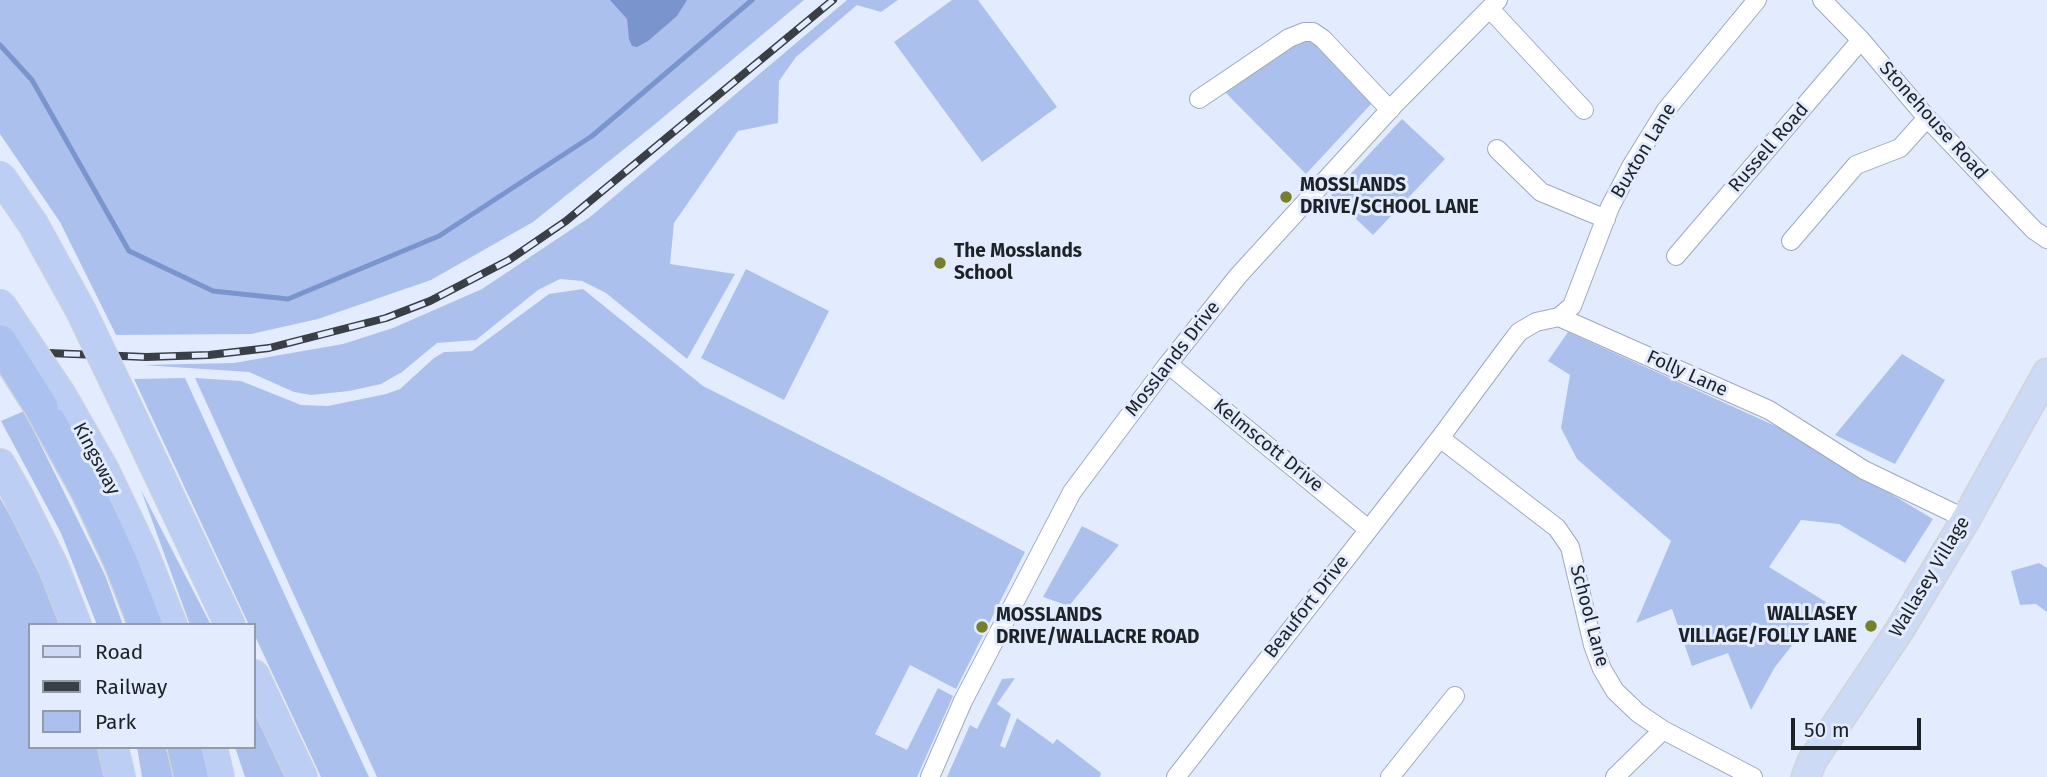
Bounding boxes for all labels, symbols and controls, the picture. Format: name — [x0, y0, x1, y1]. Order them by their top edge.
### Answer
street label: Stonehouse Road — [1874, 57, 1992, 185]
street label: Buxton Lane — [1607, 99, 1681, 203]
street label: Russell Road — [1724, 99, 1814, 197]
place label: MOSSLANDS DRIVE/SCHOOL LANE — [1300, 175, 1479, 219]
marker: MOSSLANDS DRIVE/SCHOOL LANE — [1278, 189, 1294, 205]
place label: The Mosslands School — [954, 241, 1082, 285]
marker: The Mosslands School — [932, 255, 948, 271]
street label: Mosslands Drive — [1121, 297, 1225, 421]
street label: Folly Lane — [1643, 346, 1731, 402]
street label: Kelmscott Drive — [1208, 395, 1328, 497]
street label: Kingsway — [67, 419, 125, 499]
street label: Wallasey Village — [1885, 512, 1975, 642]
street label: Beaufort Drive — [1260, 551, 1354, 663]
street label: School Lane — [1564, 563, 1614, 669]
place label: WALLASEY VILLAGE/FOLLY LANE — [1679, 604, 1857, 648]
place label: MOSSLANDS DRIVE/WALLACRE ROAD — [996, 605, 1199, 649]
marker: WALLASEY VILLAGE/FOLLY LANE — [1863, 618, 1879, 634]
marker: MOSSLANDS DRIVE/WALLACRE ROAD — [974, 619, 990, 635]
legend — [28, 623, 256, 749]
text: Road — [95, 639, 143, 665]
text: Railway — [95, 674, 167, 700]
scale bar — [1795, 704, 1924, 748]
text: Park — [95, 709, 136, 735]
text: 50 m — [1804, 717, 1850, 743]

